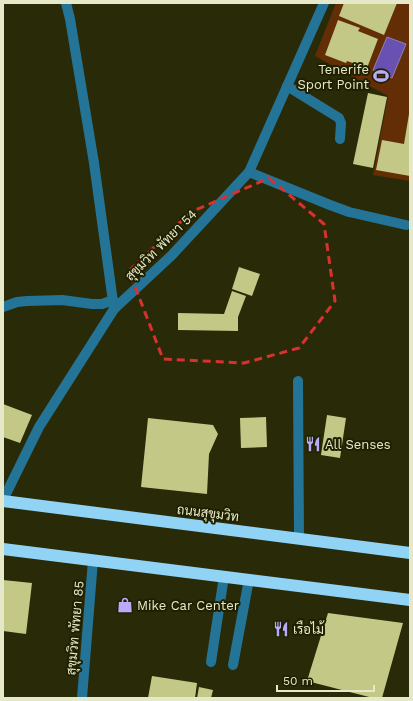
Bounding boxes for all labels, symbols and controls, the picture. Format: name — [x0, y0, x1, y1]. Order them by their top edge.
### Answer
place label: Tenerife Sport Point — [298, 62, 370, 92]
sports icon: Tenerife Sport Point — [372, 67, 390, 85]
street label: สุขุมวิท พัทยา 54 — [122, 206, 201, 285]
restaurant icon: All Senses — [304, 435, 322, 453]
place label: All Senses — [325, 437, 391, 452]
street label: ถนนสุขุมวิท — [176, 501, 240, 526]
street label: สุขุมวิท พัทยา 85 — [62, 580, 89, 676]
shop icon: Mike Car Center — [116, 596, 134, 614]
place label: Mike Car Center — [137, 598, 239, 613]
restaurant icon: เรือไม้ — [272, 620, 290, 638]
place label: เรือไม้ — [293, 620, 325, 637]
scale bar — [277, 667, 374, 693]
text: 50 m — [283, 674, 313, 688]

